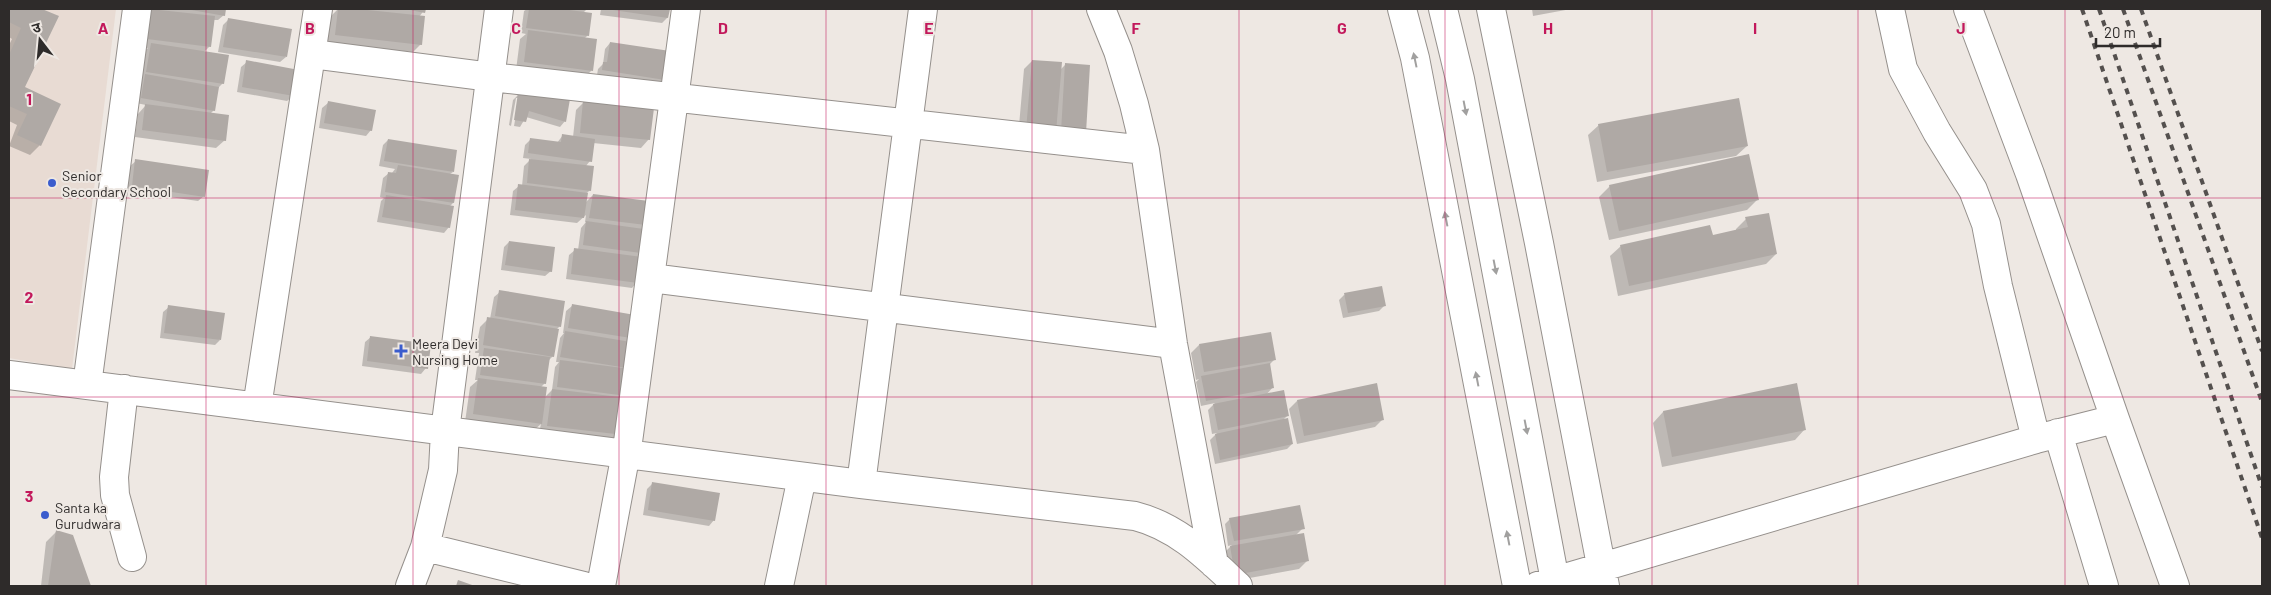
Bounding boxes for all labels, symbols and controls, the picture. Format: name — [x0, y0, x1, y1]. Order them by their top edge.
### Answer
north arrow — [15, 15, 65, 65]
scale bar — [2096, 15, 2160, 47]
text: उ — [30, 18, 43, 36]
text: A — [98, 18, 109, 37]
text: B — [305, 18, 315, 37]
text: C — [511, 18, 521, 37]
text: D — [718, 18, 728, 37]
text: E — [924, 18, 934, 37]
text: F — [1132, 18, 1141, 37]
text: G — [1337, 18, 1347, 37]
text: H — [1543, 18, 1553, 37]
text: I — [1753, 18, 1757, 37]
text: J — [1956, 18, 1966, 37]
text: 20 m — [2104, 23, 2136, 41]
one-way arrow — [1411, 52, 1419, 67]
text: 1 — [26, 89, 32, 108]
one-way arrow — [1461, 100, 1469, 115]
place label: Senior Secondary School — [62, 167, 171, 200]
marker: Senior Secondary School — [46, 177, 58, 189]
one-way arrow — [1442, 212, 1450, 227]
one-way arrow — [1492, 260, 1500, 276]
text: 2 — [25, 287, 34, 306]
place label: Meera Devi Nursing Home — [412, 335, 498, 368]
marker: Meera Devi Nursing Home — [394, 344, 408, 358]
one-way arrow — [1473, 371, 1481, 386]
one-way arrow — [1522, 419, 1530, 435]
text: 3 — [25, 486, 33, 505]
place label: Santa ka Gurudwara — [55, 499, 121, 532]
marker: Santa ka Gurudwara — [39, 509, 51, 521]
one-way arrow — [1504, 531, 1512, 546]

